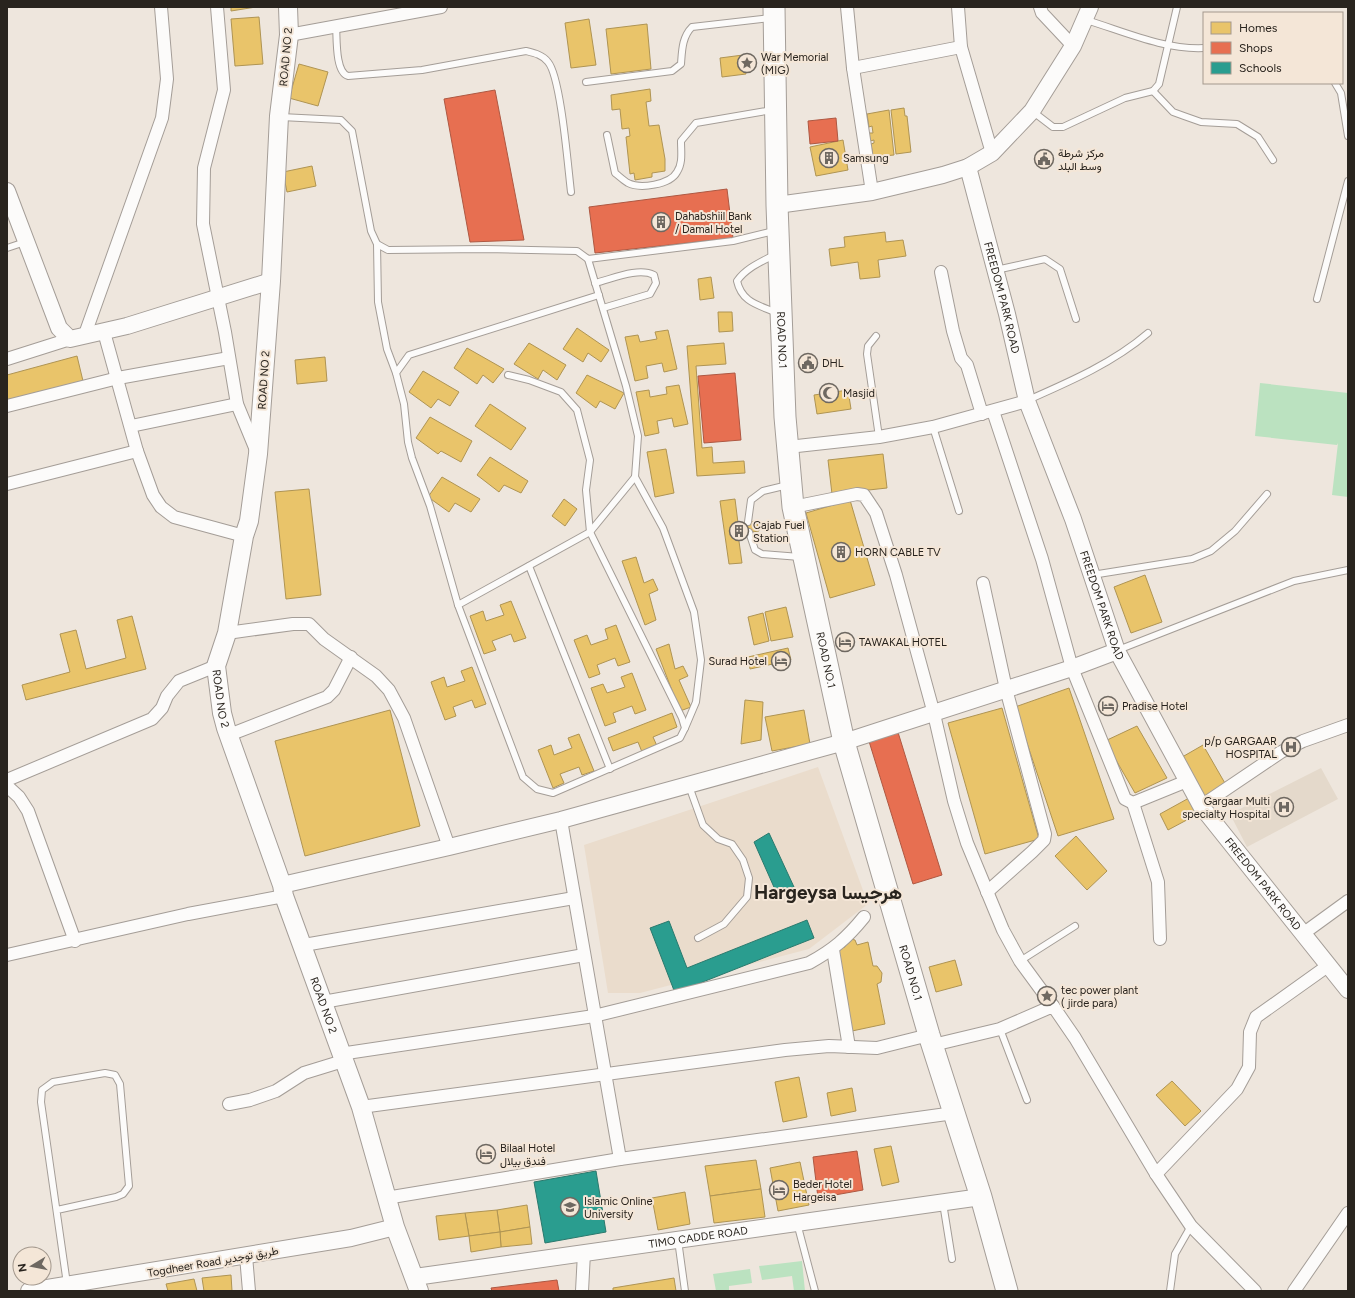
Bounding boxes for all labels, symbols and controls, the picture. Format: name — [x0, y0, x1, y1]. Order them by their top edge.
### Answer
legend — [1203, 12, 1343, 84]
text: Homes — [1239, 21, 1278, 35]
street label: ROAD NO 2 — [277, 27, 295, 87]
text: Shops — [1239, 41, 1273, 55]
place label: War Memorial (MIG) — [761, 51, 829, 77]
place icon: War Memorial (MIG) — [736, 52, 758, 74]
text: Schools — [1239, 61, 1282, 75]
building icon: Samsung — [818, 147, 840, 169]
place label: مركز شرطة وسط البلد — [1058, 147, 1104, 173]
public building icon: مركز شرطة وسط البلد — [1033, 148, 1055, 170]
place label: Samsung — [843, 152, 889, 165]
place label: Dahabshiil Bank / Damal Hotel — [675, 210, 752, 236]
building icon: Dahabshiil Bank / Damal Hotel — [650, 211, 672, 233]
street label: FREEDOM PARK ROAD — [982, 240, 1022, 355]
street label: ROAD NO.1 — [775, 311, 790, 369]
street label: ROAD NO 2 — [255, 350, 273, 410]
public building icon: DHL — [797, 352, 819, 374]
place label: DHL — [822, 357, 844, 370]
mosque icon: Masjid — [818, 382, 840, 404]
place label: Masjid — [843, 387, 875, 400]
place label: Cajab Fuel Station — [753, 519, 805, 545]
building icon: Cajab Fuel Station — [728, 520, 750, 542]
building icon: HORN CABLE TV — [830, 541, 852, 563]
place label: HORN CABLE TV — [855, 546, 941, 559]
street label: FREEDOM PARK ROAD — [1077, 549, 1127, 663]
street label: ROAD NO.1 — [814, 631, 839, 689]
hotel icon: TAWAKAL HOTEL — [834, 631, 856, 653]
place label: TAWAKAL HOTEL — [859, 636, 947, 649]
hotel icon: Surad Hotel — [770, 650, 792, 672]
place label: Surad Hotel — [708, 655, 767, 668]
street label: ROAD NO 2 — [210, 669, 232, 729]
hotel icon: Pradise Hotel — [1097, 695, 1119, 717]
place label: Pradise Hotel — [1122, 700, 1188, 713]
place label: p/p GARGAAR HOSPITAL — [1204, 735, 1277, 761]
hospital icon: p/p GARGAAR HOSPITAL — [1280, 736, 1302, 758]
place label: Gargaar Multi specialty Hospital — [1182, 795, 1270, 821]
hospital icon: Gargaar Multi specialty Hospital — [1273, 796, 1295, 818]
street label: FREEDOM PARK ROAD — [1222, 835, 1304, 933]
district label: Hargeysa هرجيسا — [754, 881, 902, 905]
street label: ROAD NO.1 — [897, 943, 925, 1002]
street label: ROAD NO 2 — [308, 975, 340, 1035]
place label: tec power plant ( jirde para) — [1061, 984, 1138, 1010]
place icon: tec power plant ( jirde para) — [1036, 985, 1058, 1007]
place label: Bilaal Hotel فندق بيلال — [500, 1142, 555, 1168]
hotel icon: Bilaal Hotel فندق بيلال — [475, 1143, 497, 1165]
place label: Beder Hotel Hargeisa — [793, 1178, 852, 1204]
hotel icon: Beder Hotel Hargeisa — [768, 1179, 790, 1201]
place label: Islamic Online University — [584, 1195, 653, 1221]
school or university icon: Islamic Online University — [559, 1196, 581, 1218]
street label: TIMO CADDE ROAD — [648, 1223, 749, 1250]
street label: Togdheer Road طريق توجدير — [146, 1244, 280, 1280]
north arrow — [12, 1246, 52, 1286]
text: N — [16, 1262, 30, 1273]

